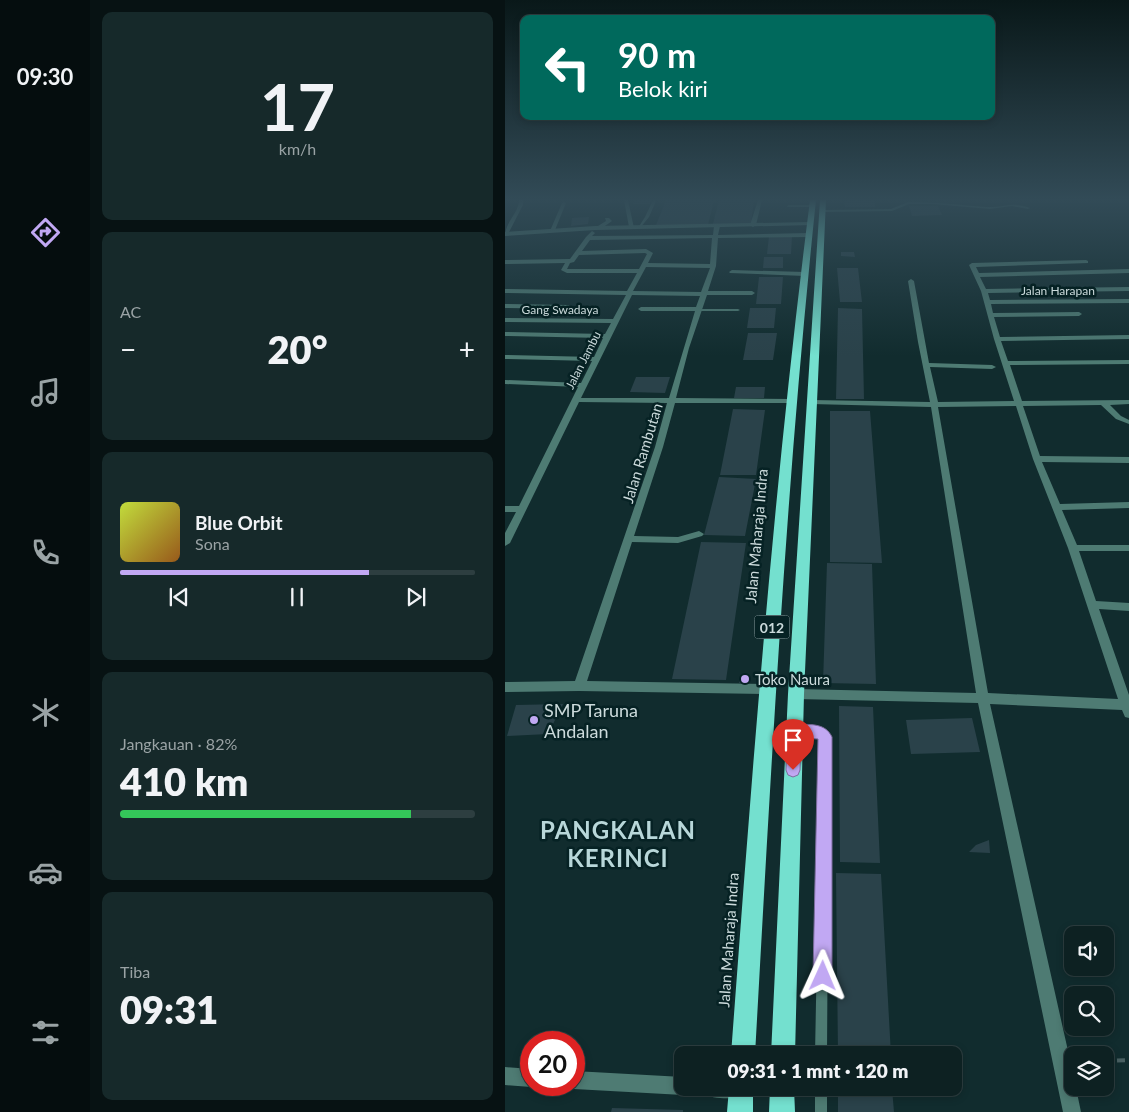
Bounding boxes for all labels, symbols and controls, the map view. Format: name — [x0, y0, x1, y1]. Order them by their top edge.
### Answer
text: 90 m — [618, 33, 696, 75]
icon: left — [535, 35, 600, 100]
text: 09:30 — [17, 63, 73, 90]
text: 17 — [260, 67, 335, 145]
text: Belok kiri — [618, 75, 708, 102]
text: km/h — [279, 139, 316, 158]
icon: directions — [28, 215, 63, 250]
street label: Jalan Harapan — [1021, 283, 1095, 298]
text: AC — [120, 302, 141, 321]
street label: Gang Swadaya — [522, 302, 598, 317]
text: 20° — [268, 326, 327, 372]
street label: Jalan Jambu — [562, 328, 604, 392]
text: − — [120, 332, 136, 366]
text: + — [459, 332, 475, 366]
icon: music — [28, 375, 63, 410]
street label: Jalan Rambutan — [618, 401, 666, 505]
street label: Jalan Maharaja Indra — [741, 468, 771, 604]
text: Blue Orbit — [195, 511, 283, 534]
text: Sona — [195, 534, 230, 553]
icon: phone — [28, 535, 63, 570]
icon: previous — [165, 583, 193, 611]
icon: pause — [283, 583, 311, 611]
icon: next — [402, 583, 430, 611]
road number: 012 — [755, 616, 789, 638]
place label: Toko Naura — [755, 670, 830, 688]
marker: Toko Naura — [739, 673, 751, 685]
icon: climate — [28, 695, 63, 730]
place label: SMP Taruna Andalan — [544, 699, 638, 742]
marker: SMP Taruna Andalan — [528, 714, 540, 726]
pin — [772, 719, 814, 770]
icon: arrive — [779, 726, 807, 754]
text: Jangkauan · 82% — [120, 734, 237, 753]
text: 410 km — [120, 758, 248, 804]
district label: PANGKALAN KERINCI — [540, 815, 696, 872]
icon: car — [28, 855, 63, 890]
street label: Jalan Maharaja Indra — [714, 872, 742, 1008]
map controls — [1064, 926, 1114, 1096]
button: sound — [1064, 926, 1114, 976]
position arrow — [796, 949, 848, 1001]
text: Tiba — [120, 962, 150, 981]
text: 09:31 — [120, 986, 218, 1032]
button: search — [1064, 986, 1114, 1036]
icon: filters — [28, 1015, 63, 1050]
speed limit sign: 20 — [520, 1031, 585, 1096]
button: layers — [1064, 1046, 1114, 1096]
text: 09:31 · 1 mnt · 120 m — [728, 1059, 908, 1082]

